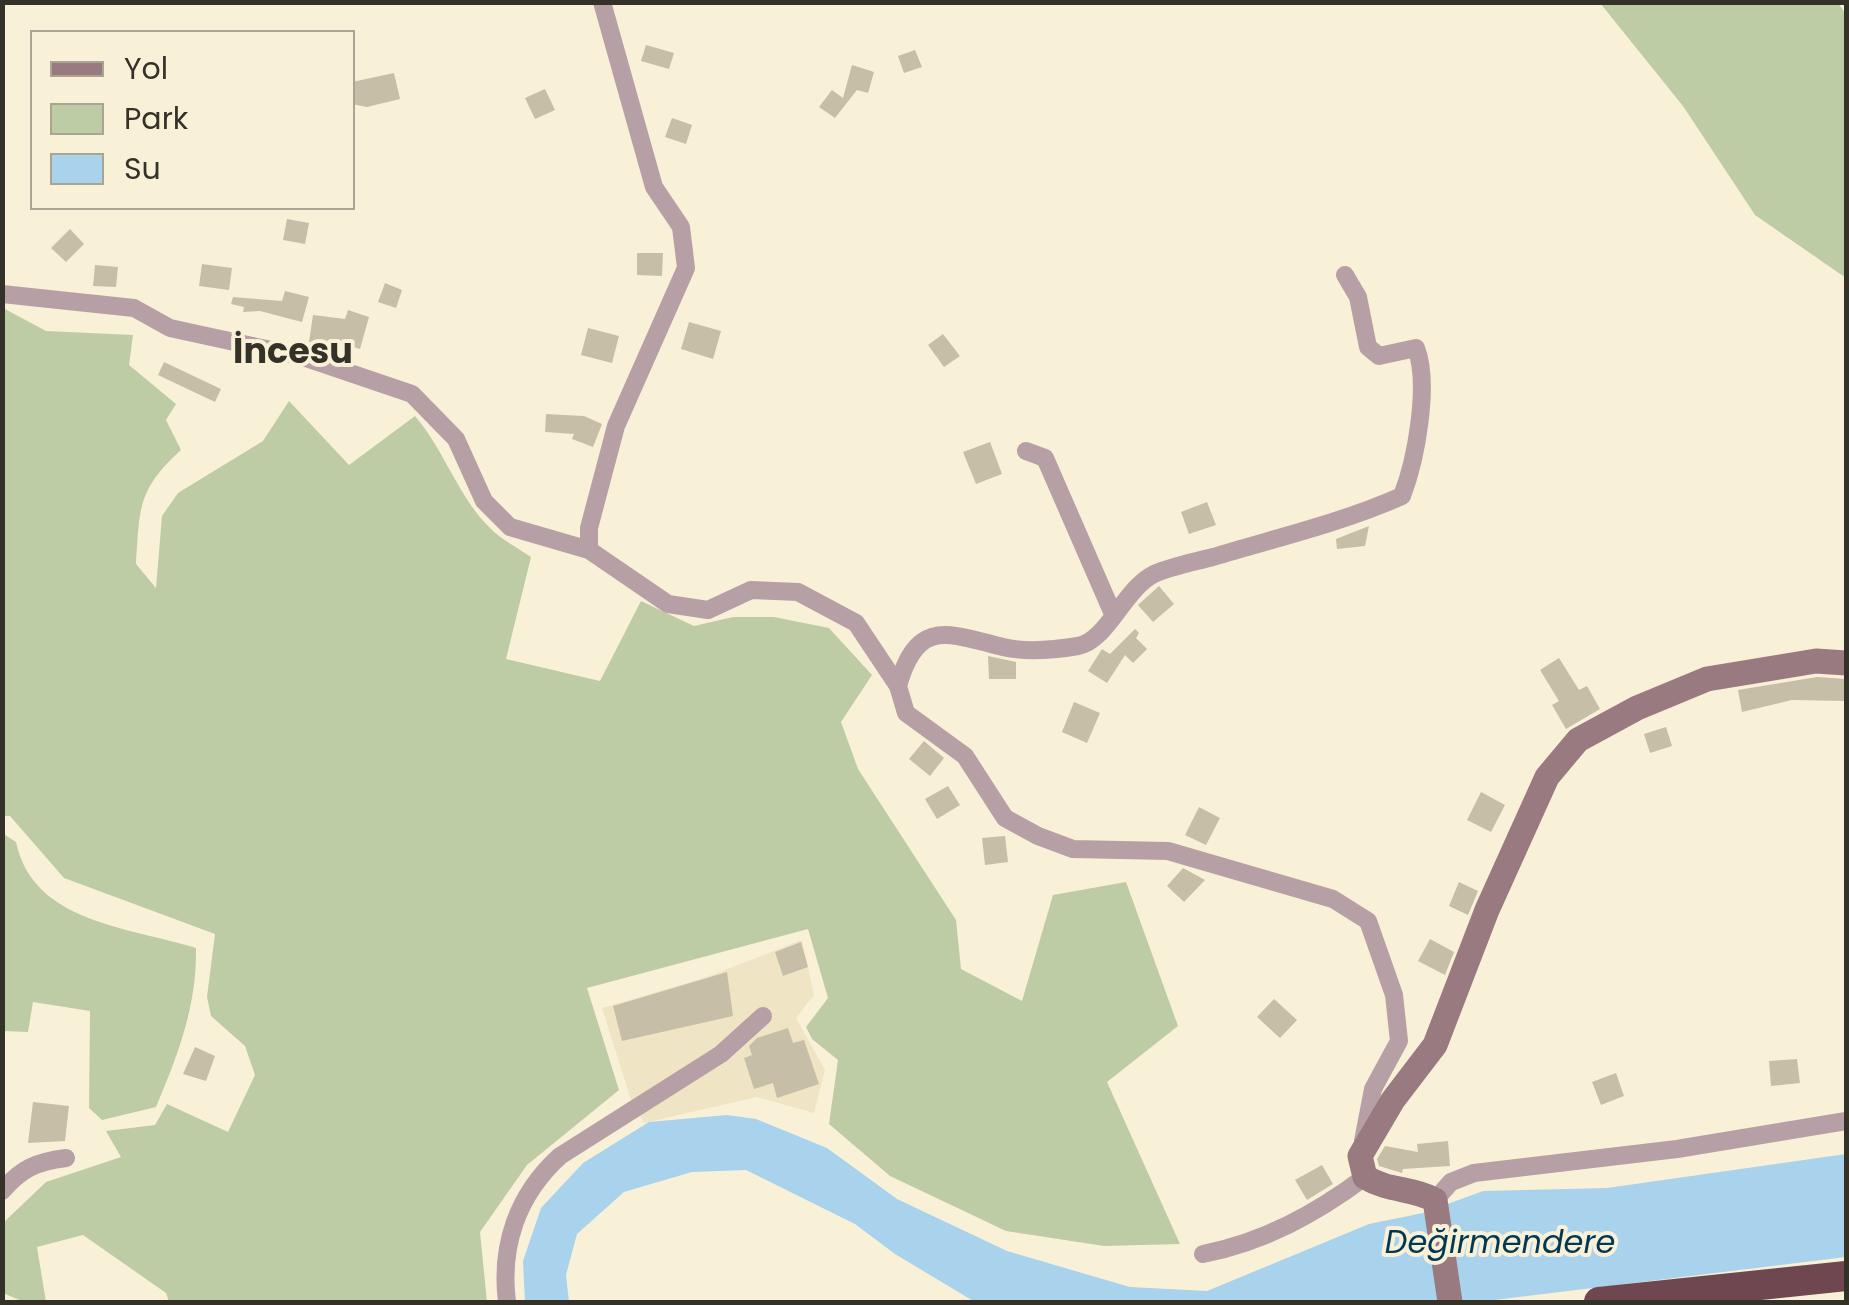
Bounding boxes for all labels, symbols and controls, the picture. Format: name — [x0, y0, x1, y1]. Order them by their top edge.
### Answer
legend — [30, 30, 355, 210]
text: Yol — [124, 47, 168, 90]
text: Park — [124, 97, 188, 140]
text: Su — [124, 147, 161, 190]
district label: İncesu — [233, 333, 353, 375]
water label: Değirmendere — [1385, 1226, 1615, 1264]

